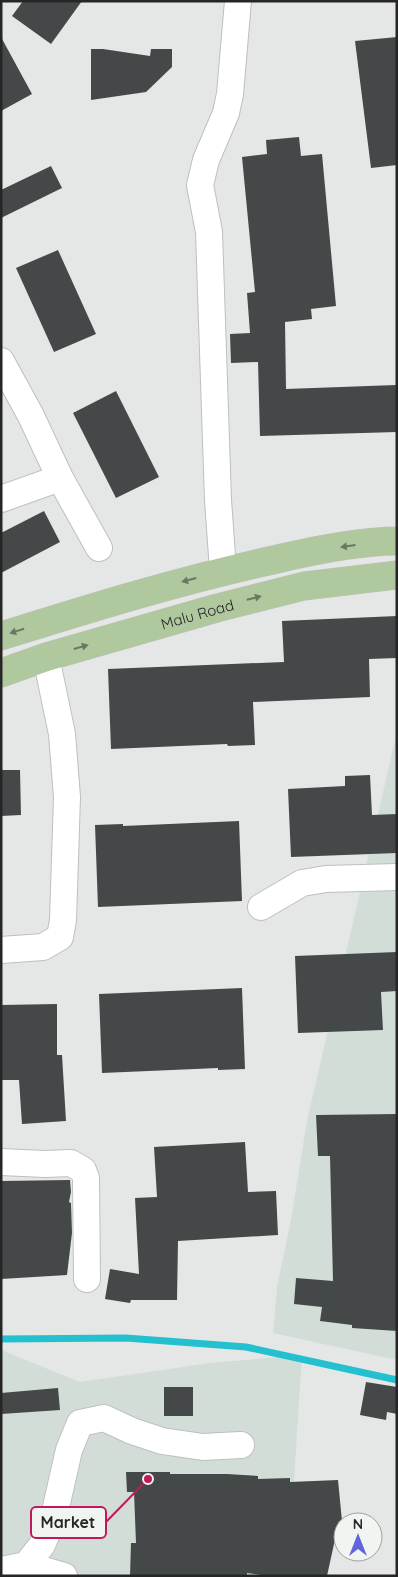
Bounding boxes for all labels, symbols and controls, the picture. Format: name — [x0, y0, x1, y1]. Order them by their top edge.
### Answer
one-way arrow — [340, 542, 356, 550]
one-way arrow — [182, 576, 197, 584]
one-way arrow — [247, 594, 262, 602]
street label: Malu Road — [159, 595, 236, 633]
one-way arrow — [9, 627, 24, 635]
one-way arrow — [73, 642, 88, 650]
callout: Market — [31, 1507, 106, 1538]
text: Market — [41, 1512, 95, 1532]
north arrow — [333, 1512, 383, 1562]
text: N — [353, 1515, 363, 1533]

